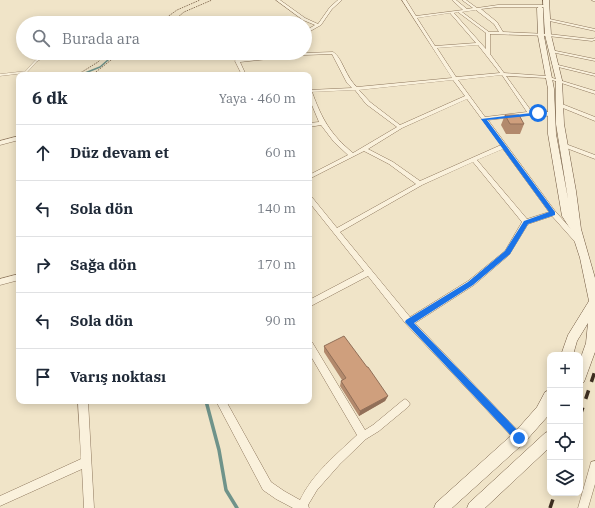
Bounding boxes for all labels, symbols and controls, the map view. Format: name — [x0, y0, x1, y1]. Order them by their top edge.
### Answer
search box — [16, 16, 312, 60]
icon: search — [30, 27, 52, 49]
text: Burada ara — [62, 29, 140, 48]
text: 6 dk — [32, 87, 67, 109]
text: Yaya · 460 m — [219, 90, 296, 107]
route start — [529, 104, 547, 122]
icon: ahead — [32, 142, 54, 164]
text: Düz devam et — [70, 143, 169, 162]
text: 60 m — [265, 144, 296, 161]
icon: left — [32, 198, 54, 220]
text: Sola dön — [70, 199, 133, 218]
text: 140 m — [257, 200, 296, 217]
icon: right — [32, 254, 54, 276]
text: Sağa dön — [70, 255, 137, 274]
text: 170 m — [257, 256, 296, 273]
icon: left — [32, 310, 54, 332]
text: Sola dön — [70, 311, 133, 330]
text: 90 m — [265, 312, 296, 329]
map controls — [547, 352, 583, 496]
button: + — [547, 352, 583, 388]
icon: arrive — [32, 366, 54, 388]
text: Varış noktası — [70, 367, 166, 386]
button: − — [547, 388, 583, 424]
button: locate — [547, 424, 583, 460]
route end — [510, 429, 528, 447]
button: layers — [547, 460, 583, 496]

